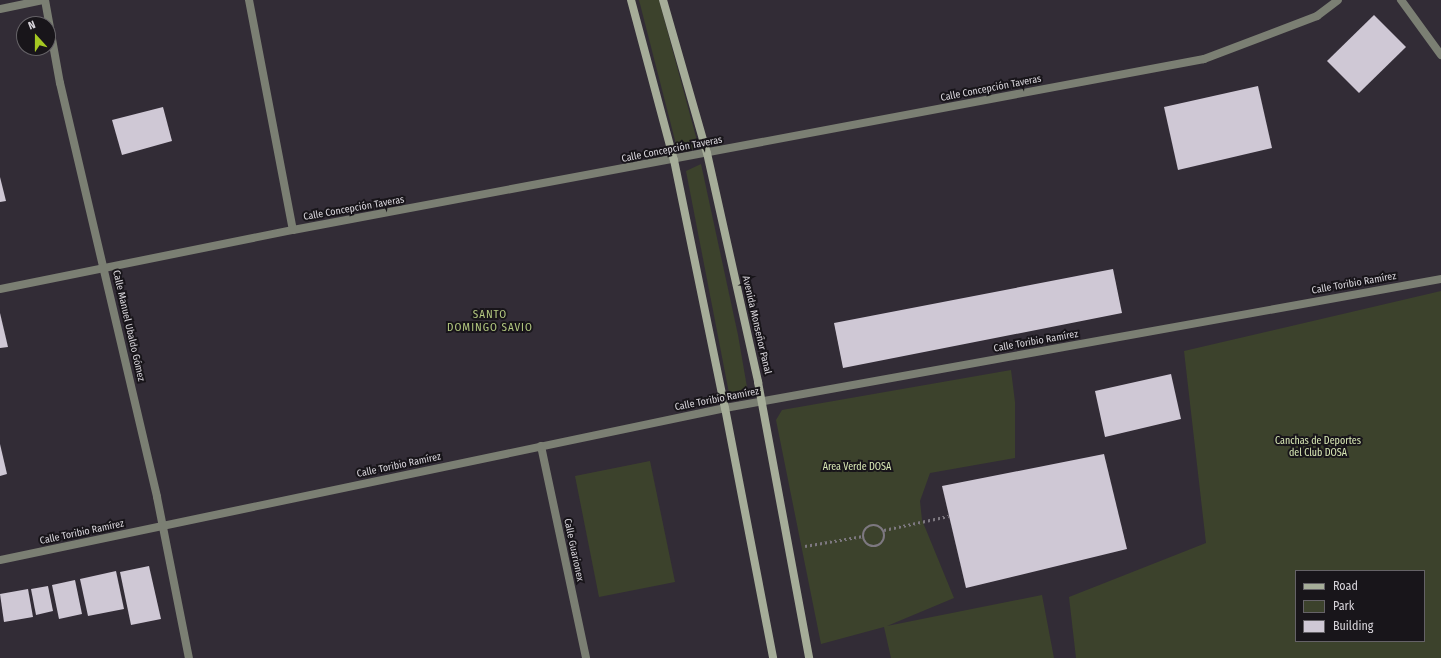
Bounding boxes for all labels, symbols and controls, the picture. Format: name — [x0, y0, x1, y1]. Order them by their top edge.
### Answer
north arrow — [16, 16, 56, 56]
text: N — [26, 18, 37, 33]
street label: Calle Concepción Taveras — [940, 73, 1042, 105]
street label: Calle Concepción Taveras — [621, 134, 723, 166]
street label: Calle Concepción Taveras — [303, 194, 405, 224]
street label: Calle Manuel Ubaldo Gómez — [109, 269, 147, 383]
street label: Calle Toribio Ramírez — [1311, 271, 1397, 297]
street label: Avenida Monseñor Panal — [739, 275, 773, 375]
district label: SANTO DOMINGO SAVIO — [447, 309, 533, 335]
street label: Calle Toribio Ramírez — [993, 329, 1079, 355]
street label: Calle Toribio Ramírez — [674, 386, 760, 414]
park label: Canchas de Deportes del Club DOSA — [1275, 435, 1361, 458]
street label: Calle Toribio Ramírez — [356, 451, 442, 481]
park label: Area Verde DOSA — [823, 462, 891, 474]
street label: Calle Guarionex — [560, 517, 586, 583]
street label: Calle Toribio Ramírez — [39, 518, 125, 548]
legend — [1295, 570, 1425, 642]
text: Road — [1333, 579, 1358, 593]
text: Park — [1333, 599, 1354, 613]
text: Building — [1333, 619, 1373, 633]

